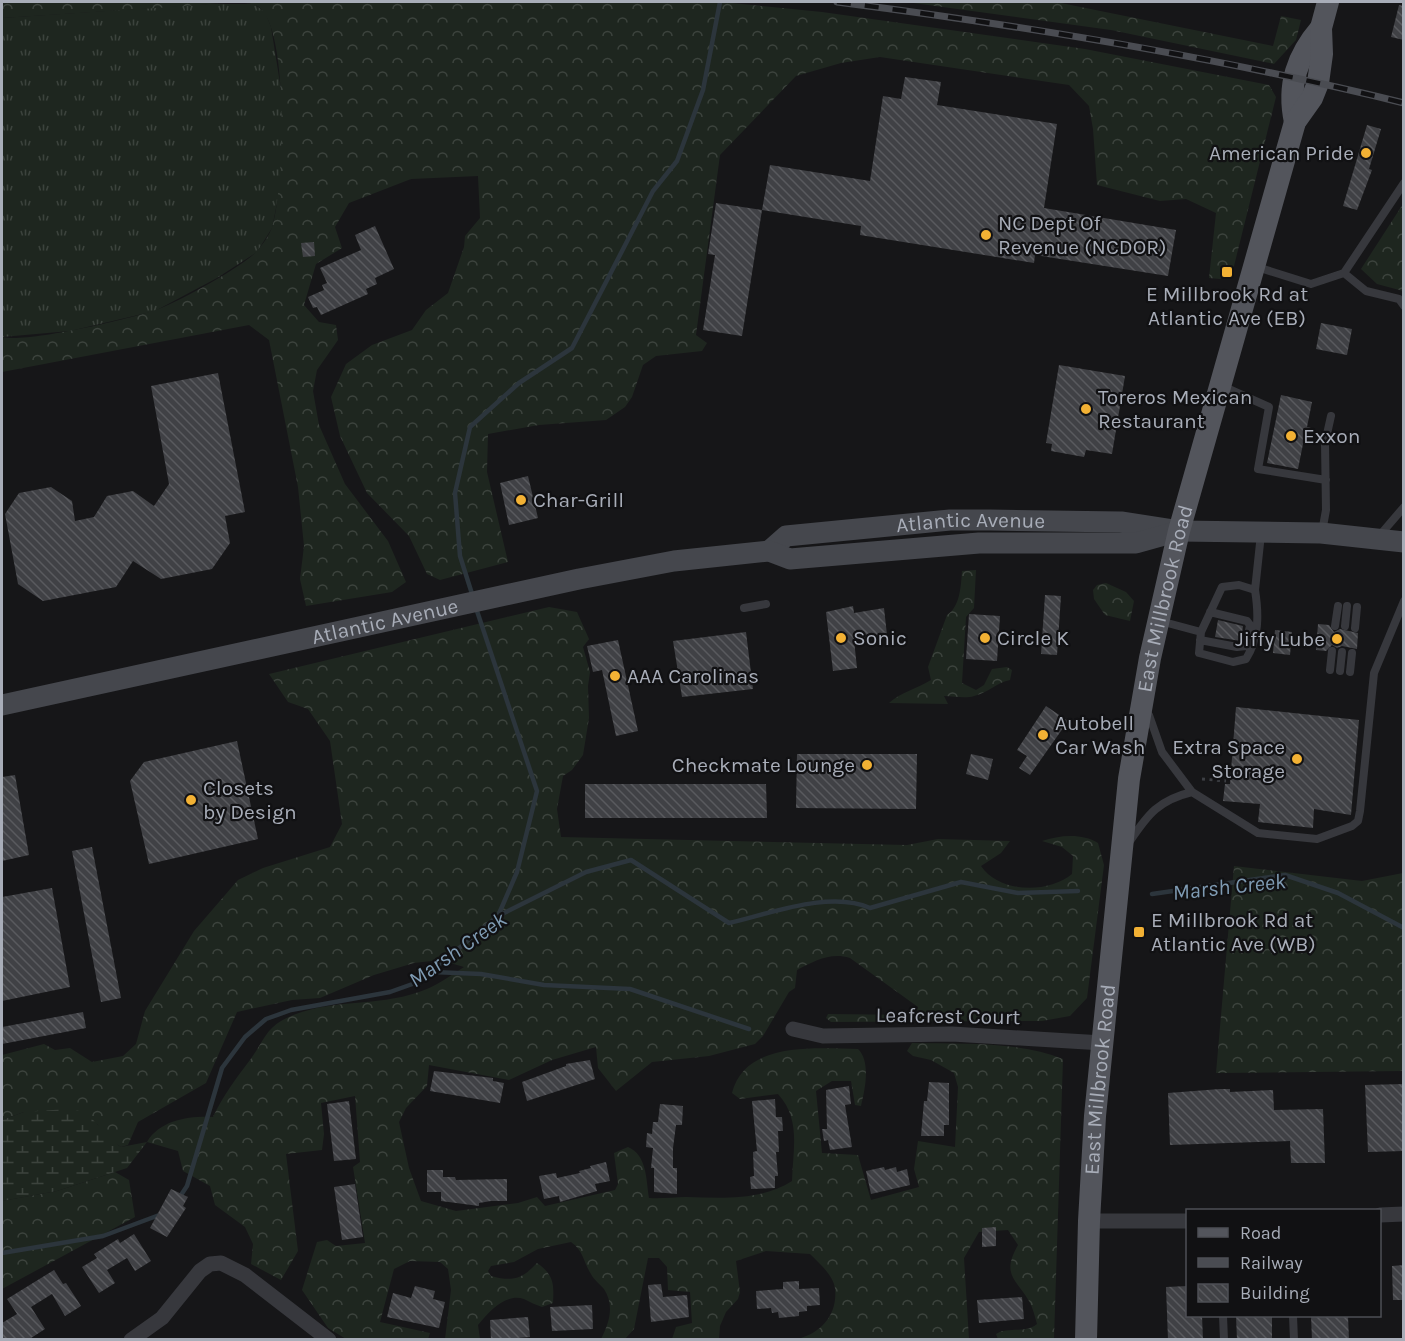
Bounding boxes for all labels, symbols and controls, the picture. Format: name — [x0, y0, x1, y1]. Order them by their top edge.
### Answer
place label: American Pride — [1209, 141, 1354, 165]
marker: American Pride — [1359, 146, 1373, 160]
place label: NC Dept Of Revenue (NCDOR) — [998, 211, 1167, 259]
marker: NC Dept Of Revenue (NCDOR) — [979, 228, 993, 242]
marker: E Millbrook Rd at Atlantic Ave (EB) — [1220, 265, 1234, 279]
place label: E Millbrook Rd at Atlantic Ave (EB) — [1146, 282, 1308, 330]
place label: Toreros Mexican Restaurant — [1098, 385, 1252, 433]
marker: Toreros Mexican Restaurant — [1079, 402, 1093, 416]
place label: Exxon — [1303, 424, 1360, 448]
marker: Exxon — [1284, 429, 1298, 443]
place label: Char-Grill — [533, 488, 624, 512]
marker: Char-Grill — [514, 493, 528, 507]
street label: East Millbrook Road — [1132, 502, 1198, 694]
street label: Atlantic Avenue — [895, 508, 1045, 537]
street label: Atlantic Avenue — [309, 594, 460, 649]
place label: Sonic — [853, 626, 907, 650]
place label: Circle K — [997, 626, 1069, 650]
place label: Jiffy Lube — [1235, 627, 1325, 651]
marker: Sonic — [834, 631, 848, 645]
marker: Circle K — [978, 631, 992, 645]
marker: Jiffy Lube — [1330, 632, 1344, 646]
place label: AAA Carolinas — [627, 664, 759, 688]
marker: AAA Carolinas — [608, 669, 622, 683]
place label: Autobell Car Wash — [1055, 711, 1145, 759]
marker: Autobell Car Wash — [1036, 728, 1050, 742]
place label: Extra Space Storage — [1172, 735, 1285, 783]
marker: Extra Space Storage — [1290, 752, 1304, 766]
place label: Checkmate Lounge — [672, 753, 855, 777]
marker: Checkmate Lounge — [860, 758, 874, 772]
place label: Closets by Design — [203, 776, 297, 824]
marker: Closets by Design — [184, 793, 198, 807]
water label: Marsh Creek — [1171, 868, 1288, 906]
water label: Marsh Creek — [404, 906, 512, 993]
place label: E Millbrook Rd at Atlantic Ave (WB) — [1151, 908, 1316, 956]
marker: E Millbrook Rd at Atlantic Ave (WB) — [1132, 925, 1146, 939]
street label: East Millbrook Road — [1080, 983, 1120, 1176]
street label: Leafcrest Court — [875, 1003, 1021, 1029]
legend — [1186, 1209, 1381, 1317]
text: Road — [1240, 1222, 1281, 1244]
text: Railway — [1240, 1252, 1303, 1274]
text: Building — [1240, 1282, 1310, 1304]

